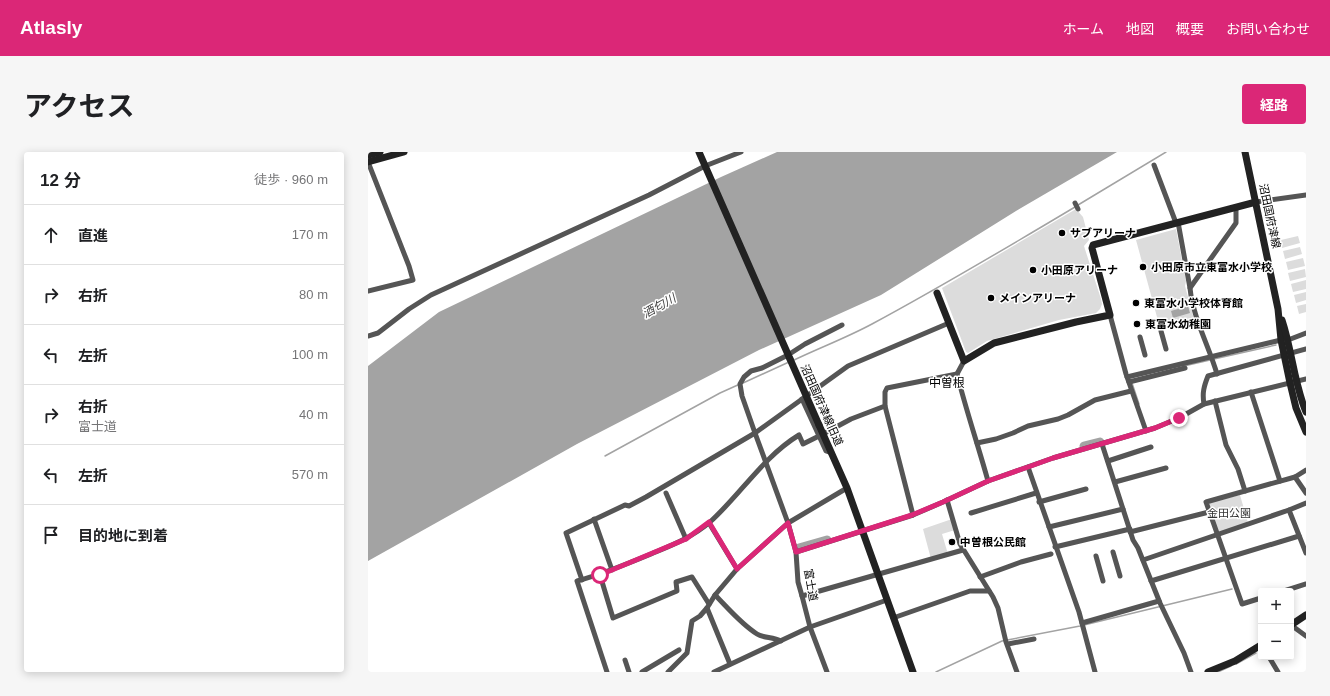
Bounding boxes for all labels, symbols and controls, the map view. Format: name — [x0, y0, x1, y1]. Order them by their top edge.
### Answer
text: Atlasly — [20, 17, 82, 38]
text: ホーム — [1062, 21, 1104, 37]
text: 地図 — [1126, 21, 1154, 37]
text: 概要 — [1176, 21, 1204, 37]
text: お問い合わせ — [1226, 21, 1310, 37]
button: 経路 — [1242, 84, 1306, 124]
text: アクセス — [24, 91, 135, 122]
text: 12 分 — [40, 171, 81, 190]
text: 徒歩 · 960 m — [254, 172, 328, 187]
street label: 沼田国府津線 — [1257, 182, 1283, 250]
icon: ahead — [40, 224, 62, 246]
text: 直進 — [78, 227, 108, 244]
text: 170 m — [292, 227, 328, 242]
place label: サブアリーナ — [1070, 227, 1136, 239]
marker: サブアリーナ — [1057, 228, 1067, 238]
place label: 小田原市立東富水小学校 — [1151, 261, 1272, 273]
marker: 小田原市立東富水小学校 — [1138, 262, 1148, 272]
place label: 小田原アリーナ — [1041, 264, 1118, 276]
marker: 小田原アリーナ — [1028, 265, 1038, 275]
icon: right — [40, 284, 62, 306]
text: 右折 — [78, 287, 108, 304]
text: 80 m — [299, 287, 328, 302]
water label: 酒匂川 — [640, 290, 680, 321]
place label: メインアリーナ — [999, 292, 1076, 304]
marker: メインアリーナ — [986, 293, 996, 303]
place label: 東富水小学校体育館 — [1144, 297, 1243, 309]
marker: 東富水小学校体育館 — [1131, 298, 1141, 308]
place label: 東富水幼稚園 — [1145, 318, 1211, 330]
marker: 東富水幼稚園 — [1132, 319, 1142, 329]
icon: left — [40, 344, 62, 366]
text: 左折 — [78, 347, 108, 364]
text: 100 m — [292, 347, 328, 362]
street label: 沼田国府津線旧道 — [799, 362, 845, 448]
district label: 中曽根 — [929, 376, 965, 390]
text: 右折 — [78, 398, 108, 415]
icon: right — [40, 404, 62, 426]
text: 40 m — [299, 407, 328, 422]
route end — [1170, 409, 1188, 427]
text: 富士道 — [78, 419, 117, 434]
icon: left — [40, 464, 62, 486]
text: 左折 — [78, 467, 108, 484]
text: 570 m — [292, 467, 328, 482]
park label: 金田公園 — [1207, 507, 1251, 519]
icon: arrive — [40, 524, 62, 546]
text: 目的地に到着 — [78, 527, 168, 544]
place label: 中曽根公民館 — [960, 536, 1026, 548]
marker: 中曽根公民館 — [947, 537, 957, 547]
route start — [591, 566, 609, 584]
street label: 富士道 — [802, 568, 820, 602]
map controls — [1258, 588, 1294, 660]
button: + — [1258, 588, 1294, 624]
button: − — [1258, 624, 1294, 660]

